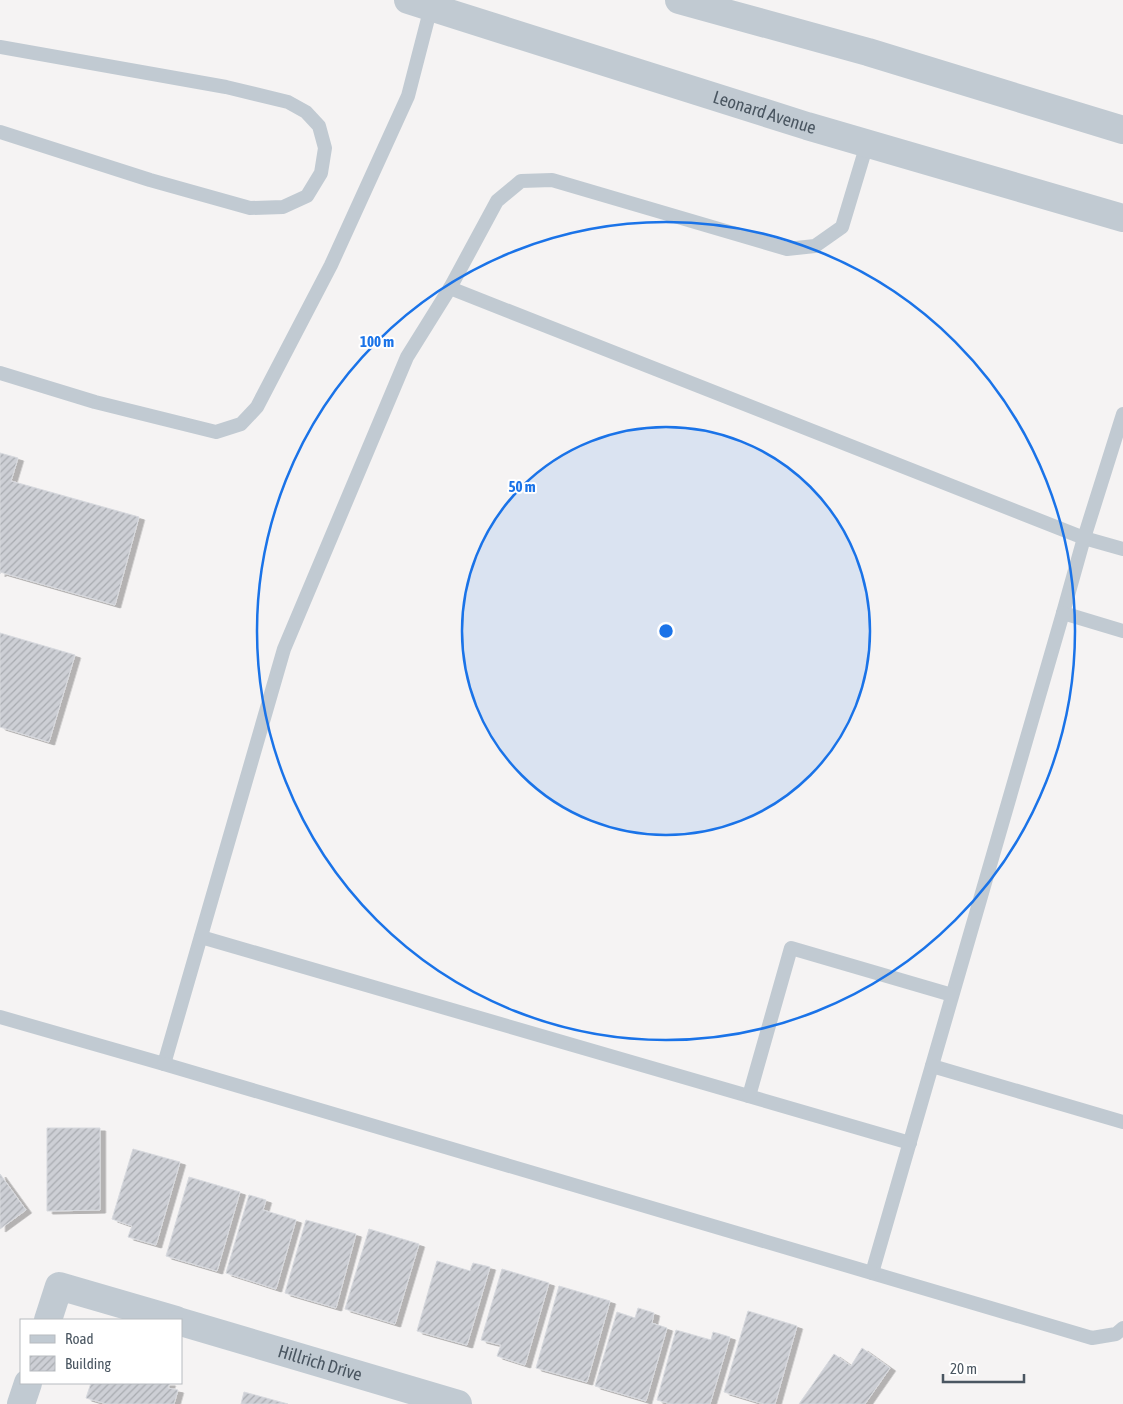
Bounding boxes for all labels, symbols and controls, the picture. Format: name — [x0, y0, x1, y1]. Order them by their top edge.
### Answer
street label: Leonard Avenue — [711, 86, 819, 138]
text: 100 m — [360, 333, 394, 350]
text: 50 m — [509, 478, 536, 495]
centre of rings — [657, 622, 675, 640]
legend — [20, 1319, 182, 1384]
text: Road — [65, 1330, 94, 1347]
street label: Hillrich Drive — [276, 1340, 365, 1385]
scale bar — [943, 1352, 1024, 1384]
text: Building — [65, 1355, 111, 1372]
text: 20 m — [950, 1360, 977, 1377]

